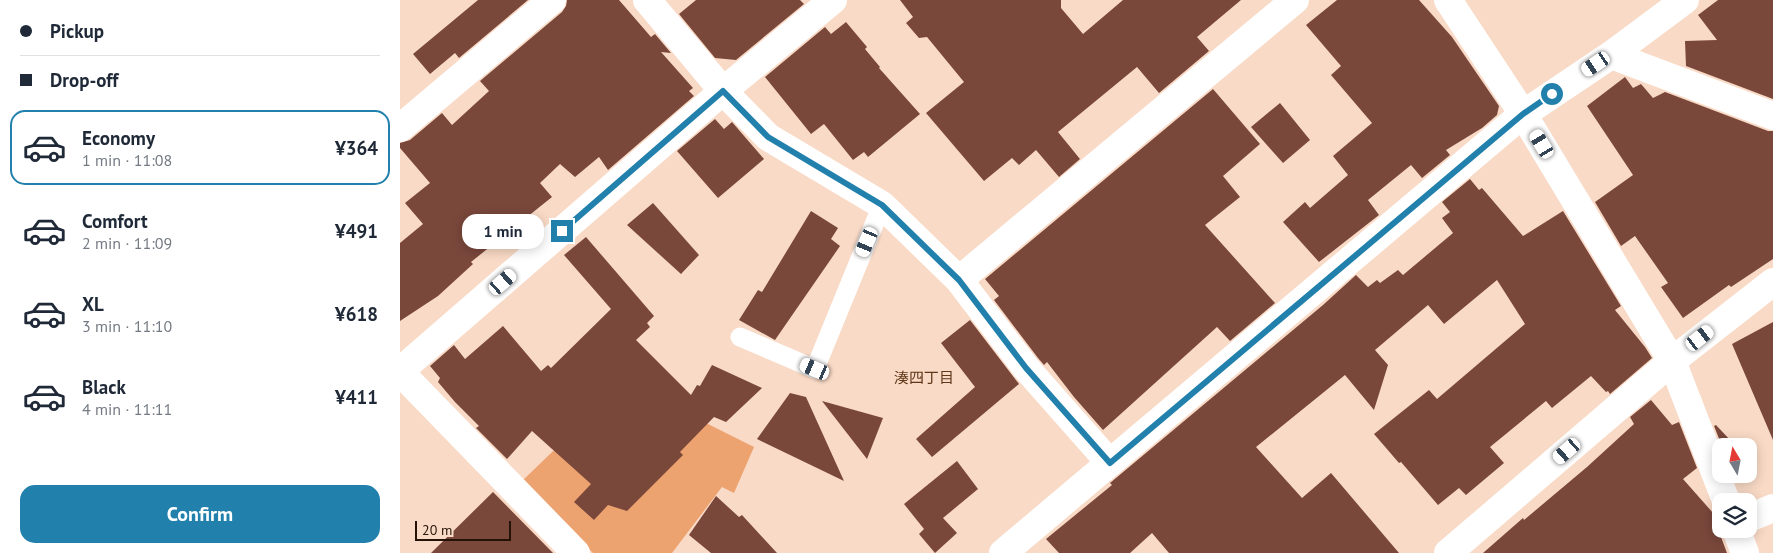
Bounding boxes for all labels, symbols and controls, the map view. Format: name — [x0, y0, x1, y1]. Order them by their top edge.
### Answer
text: Pickup — [50, 19, 104, 43]
car — [1579, 49, 1612, 79]
text: Drop-off — [50, 68, 118, 92]
route start — [1541, 83, 1563, 105]
icon: car — [22, 125, 67, 170]
text: Economy — [82, 126, 155, 150]
car — [1527, 127, 1556, 161]
text: ¥364 — [335, 136, 378, 160]
text: 1 min · 11:08 — [82, 150, 172, 170]
icon: car — [22, 208, 67, 253]
text: Comfort — [82, 209, 148, 233]
callout: 1 min — [462, 214, 544, 248]
text: ¥491 — [335, 219, 378, 243]
route end — [551, 220, 573, 242]
text: 1 min — [483, 221, 523, 241]
car — [854, 225, 879, 259]
text: 2 min · 11:09 — [82, 233, 172, 253]
car — [486, 266, 519, 298]
icon: car — [22, 291, 67, 336]
text: XL — [82, 292, 104, 316]
text: ¥618 — [335, 302, 378, 326]
text: 3 min · 11:10 — [82, 316, 172, 336]
car — [1683, 323, 1716, 353]
car — [798, 356, 831, 382]
district label: 湊四丁目 — [894, 368, 954, 387]
icon: car — [22, 374, 67, 419]
text: Black — [82, 375, 126, 399]
text: ¥411 — [335, 385, 378, 409]
text: 4 min · 11:11 — [82, 399, 172, 419]
car — [1550, 435, 1583, 467]
north arrow — [1712, 438, 1758, 482]
map controls — [1712, 438, 1757, 538]
button: Confirm — [20, 485, 380, 543]
button: layers — [1712, 493, 1757, 538]
scale bar — [415, 518, 511, 541]
text: 20 m — [422, 521, 452, 539]

